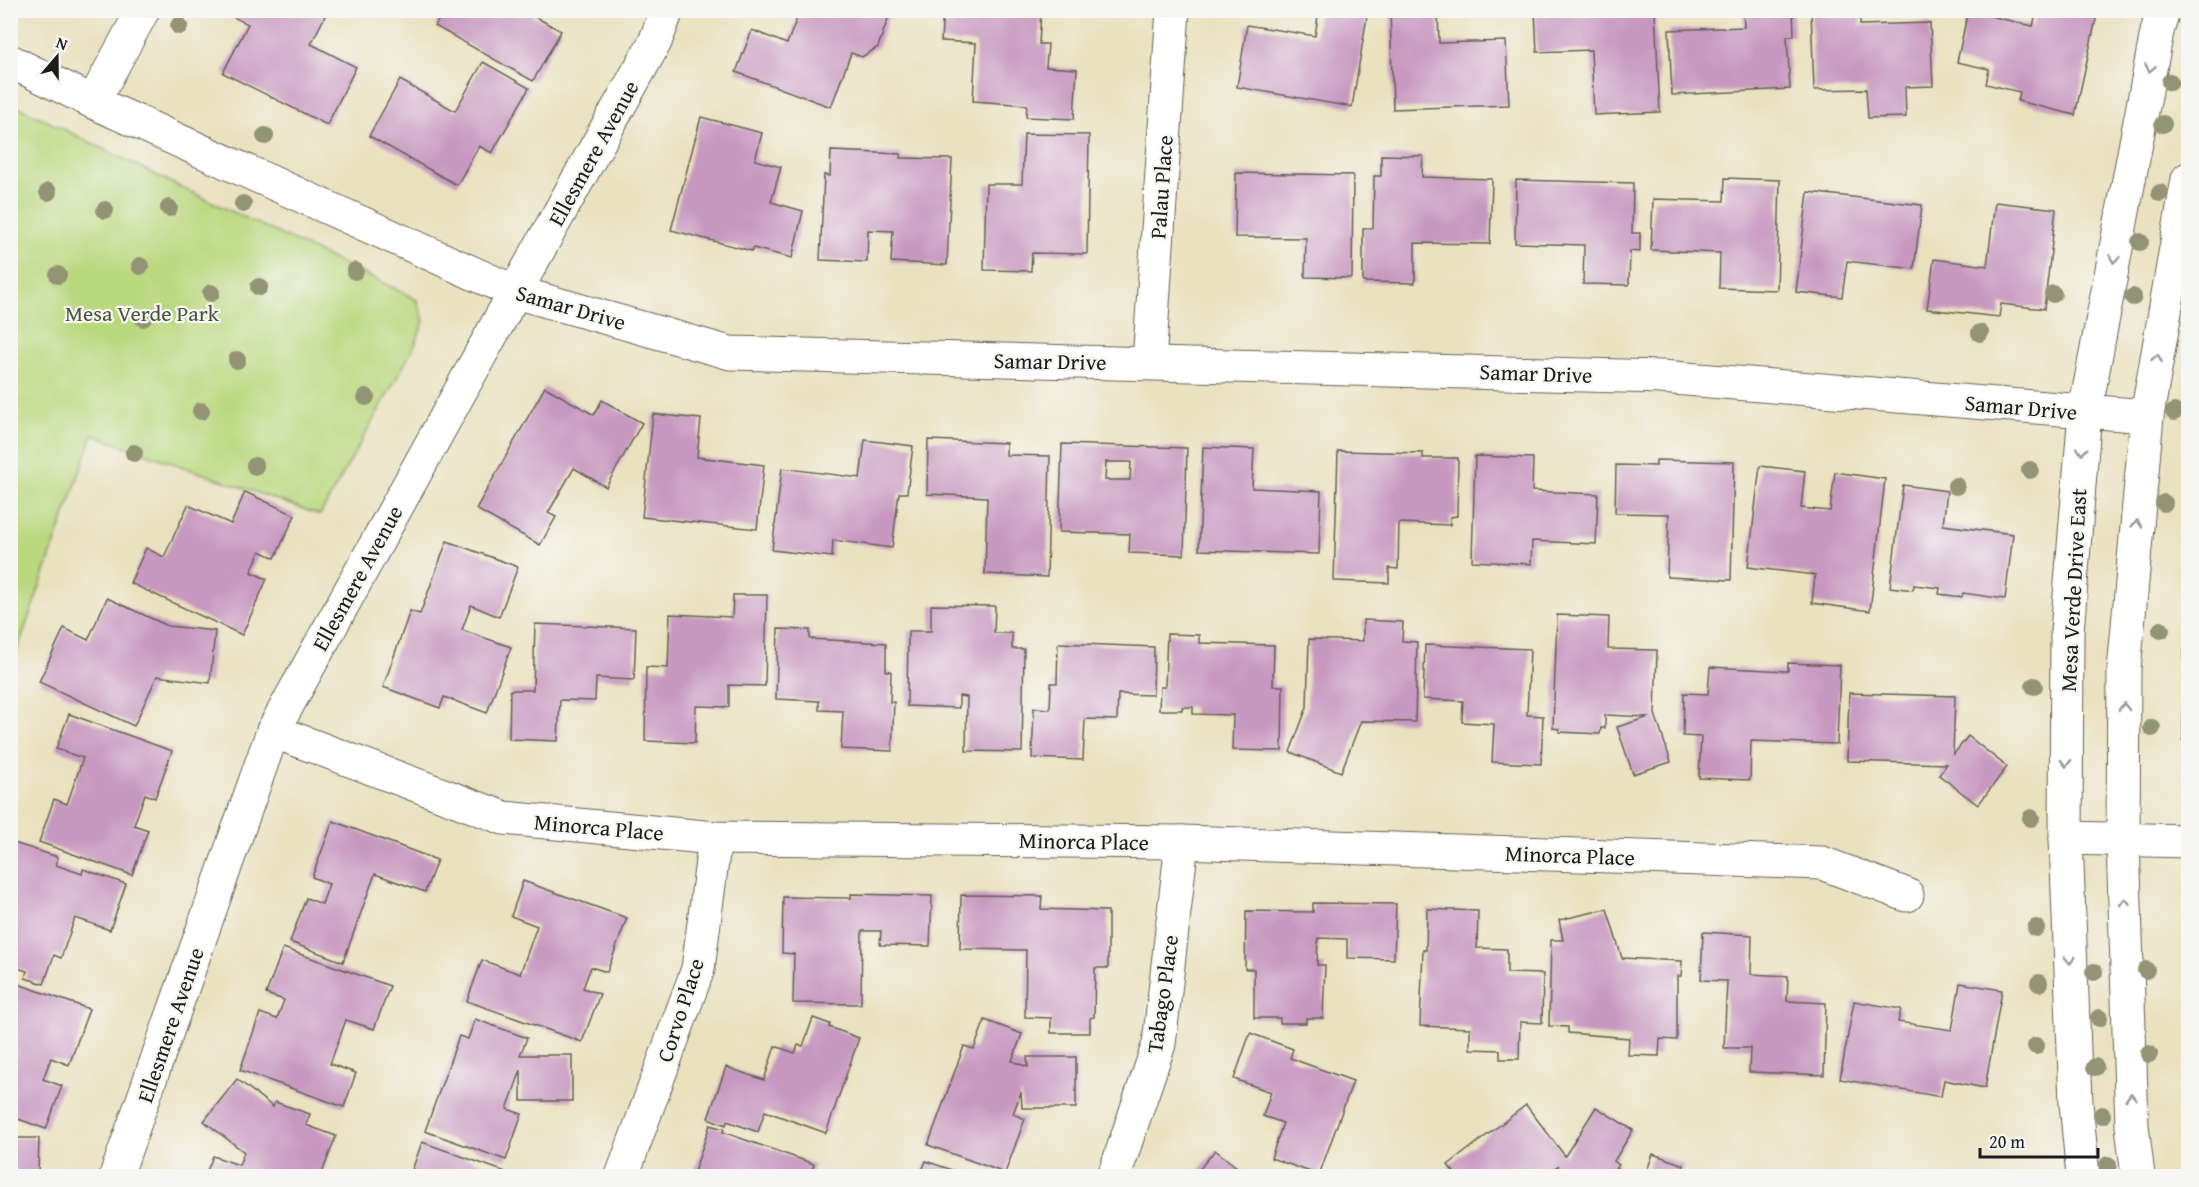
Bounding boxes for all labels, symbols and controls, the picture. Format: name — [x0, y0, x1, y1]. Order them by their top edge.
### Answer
north arrow — [27, 27, 87, 87]
text: N — [53, 30, 72, 56]
one-way arrow — [2144, 62, 2157, 72]
street label: Ellesmere Avenue — [540, 74, 646, 232]
street label: Palau Place — [1141, 134, 1181, 240]
one-way arrow — [2108, 254, 2121, 264]
street label: Samar Drive — [512, 276, 630, 338]
park label: Mesa Verde Park — [65, 297, 220, 329]
street label: Samar Drive — [993, 344, 1107, 378]
one-way arrow — [2150, 354, 2163, 364]
street label: Samar Drive — [1479, 355, 1593, 391]
street label: Samar Drive — [1963, 386, 2079, 428]
one-way arrow — [2076, 447, 2089, 456]
street label: Mesa Verde Drive East — [2052, 487, 2094, 693]
street label: Ellesmere Avenue — [304, 499, 410, 657]
one-way arrow — [2130, 520, 2143, 529]
one-way arrow — [2118, 703, 2130, 712]
one-way arrow — [2060, 758, 2072, 767]
street label: Minorca Place — [533, 805, 665, 849]
street label: Minorca Place — [1019, 824, 1149, 858]
street label: Minorca Place — [1504, 837, 1636, 873]
one-way arrow — [2118, 898, 2131, 907]
street label: Tabago Place — [1138, 933, 1186, 1055]
street label: Ellesmere Avenue — [128, 943, 212, 1107]
street label: Corvo Place — [648, 954, 712, 1066]
one-way arrow — [2064, 955, 2077, 964]
one-way arrow — [2125, 1093, 2138, 1102]
scale bar — [1980, 1121, 2098, 1159]
text: 20 m — [1989, 1128, 2025, 1155]

